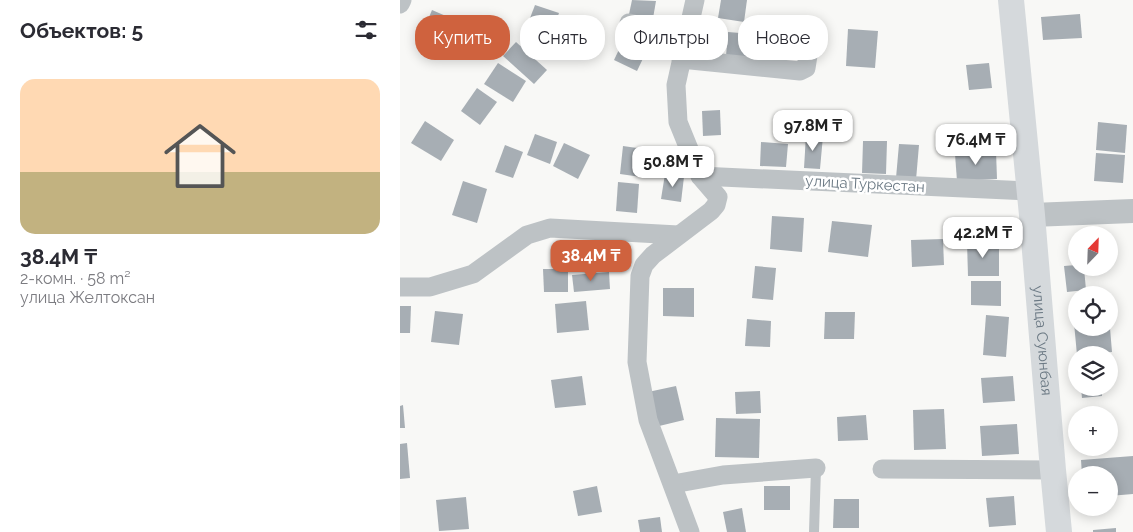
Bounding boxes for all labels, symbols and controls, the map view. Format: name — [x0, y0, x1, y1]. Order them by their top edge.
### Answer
chip: Купить — [415, 15, 510, 60]
chip: Снять — [520, 15, 605, 60]
chip: Фильтры — [615, 15, 728, 60]
chip: Новое — [738, 15, 828, 60]
icon: filters — [352, 16, 380, 44]
text: Объектов: 5 — [20, 18, 143, 43]
pin: 97.8M ₸ — [767, 110, 859, 152]
icon: home — [155, 111, 245, 201]
text: 97.8M ₸ — [784, 116, 842, 135]
pin: 76.4M ₸ — [930, 124, 1022, 166]
text: 76.4M ₸ — [946, 130, 1006, 149]
pin: 50.8M ₸ — [627, 146, 719, 188]
text: 50.8M ₸ — [643, 152, 703, 171]
street label: улица Туркестан — [805, 172, 925, 196]
pin: 42.2M ₸ — [937, 216, 1029, 259]
text: 42.2M ₸ — [954, 223, 1012, 242]
north arrow — [1068, 226, 1118, 276]
map controls — [1068, 226, 1118, 516]
pin: 38.4M ₸ — [545, 240, 637, 282]
text: 38.4M ₸ — [20, 244, 97, 269]
text: 38.4M ₸ — [562, 246, 620, 265]
text: 2-комн. · 58 m² — [20, 269, 130, 288]
street label: улица Суюнбая — [1029, 285, 1056, 396]
button: locate — [1068, 286, 1118, 336]
text: улица Желтоксан — [20, 288, 155, 307]
button: layers — [1068, 346, 1118, 396]
button: + — [1068, 406, 1118, 456]
button: − — [1068, 466, 1118, 516]

